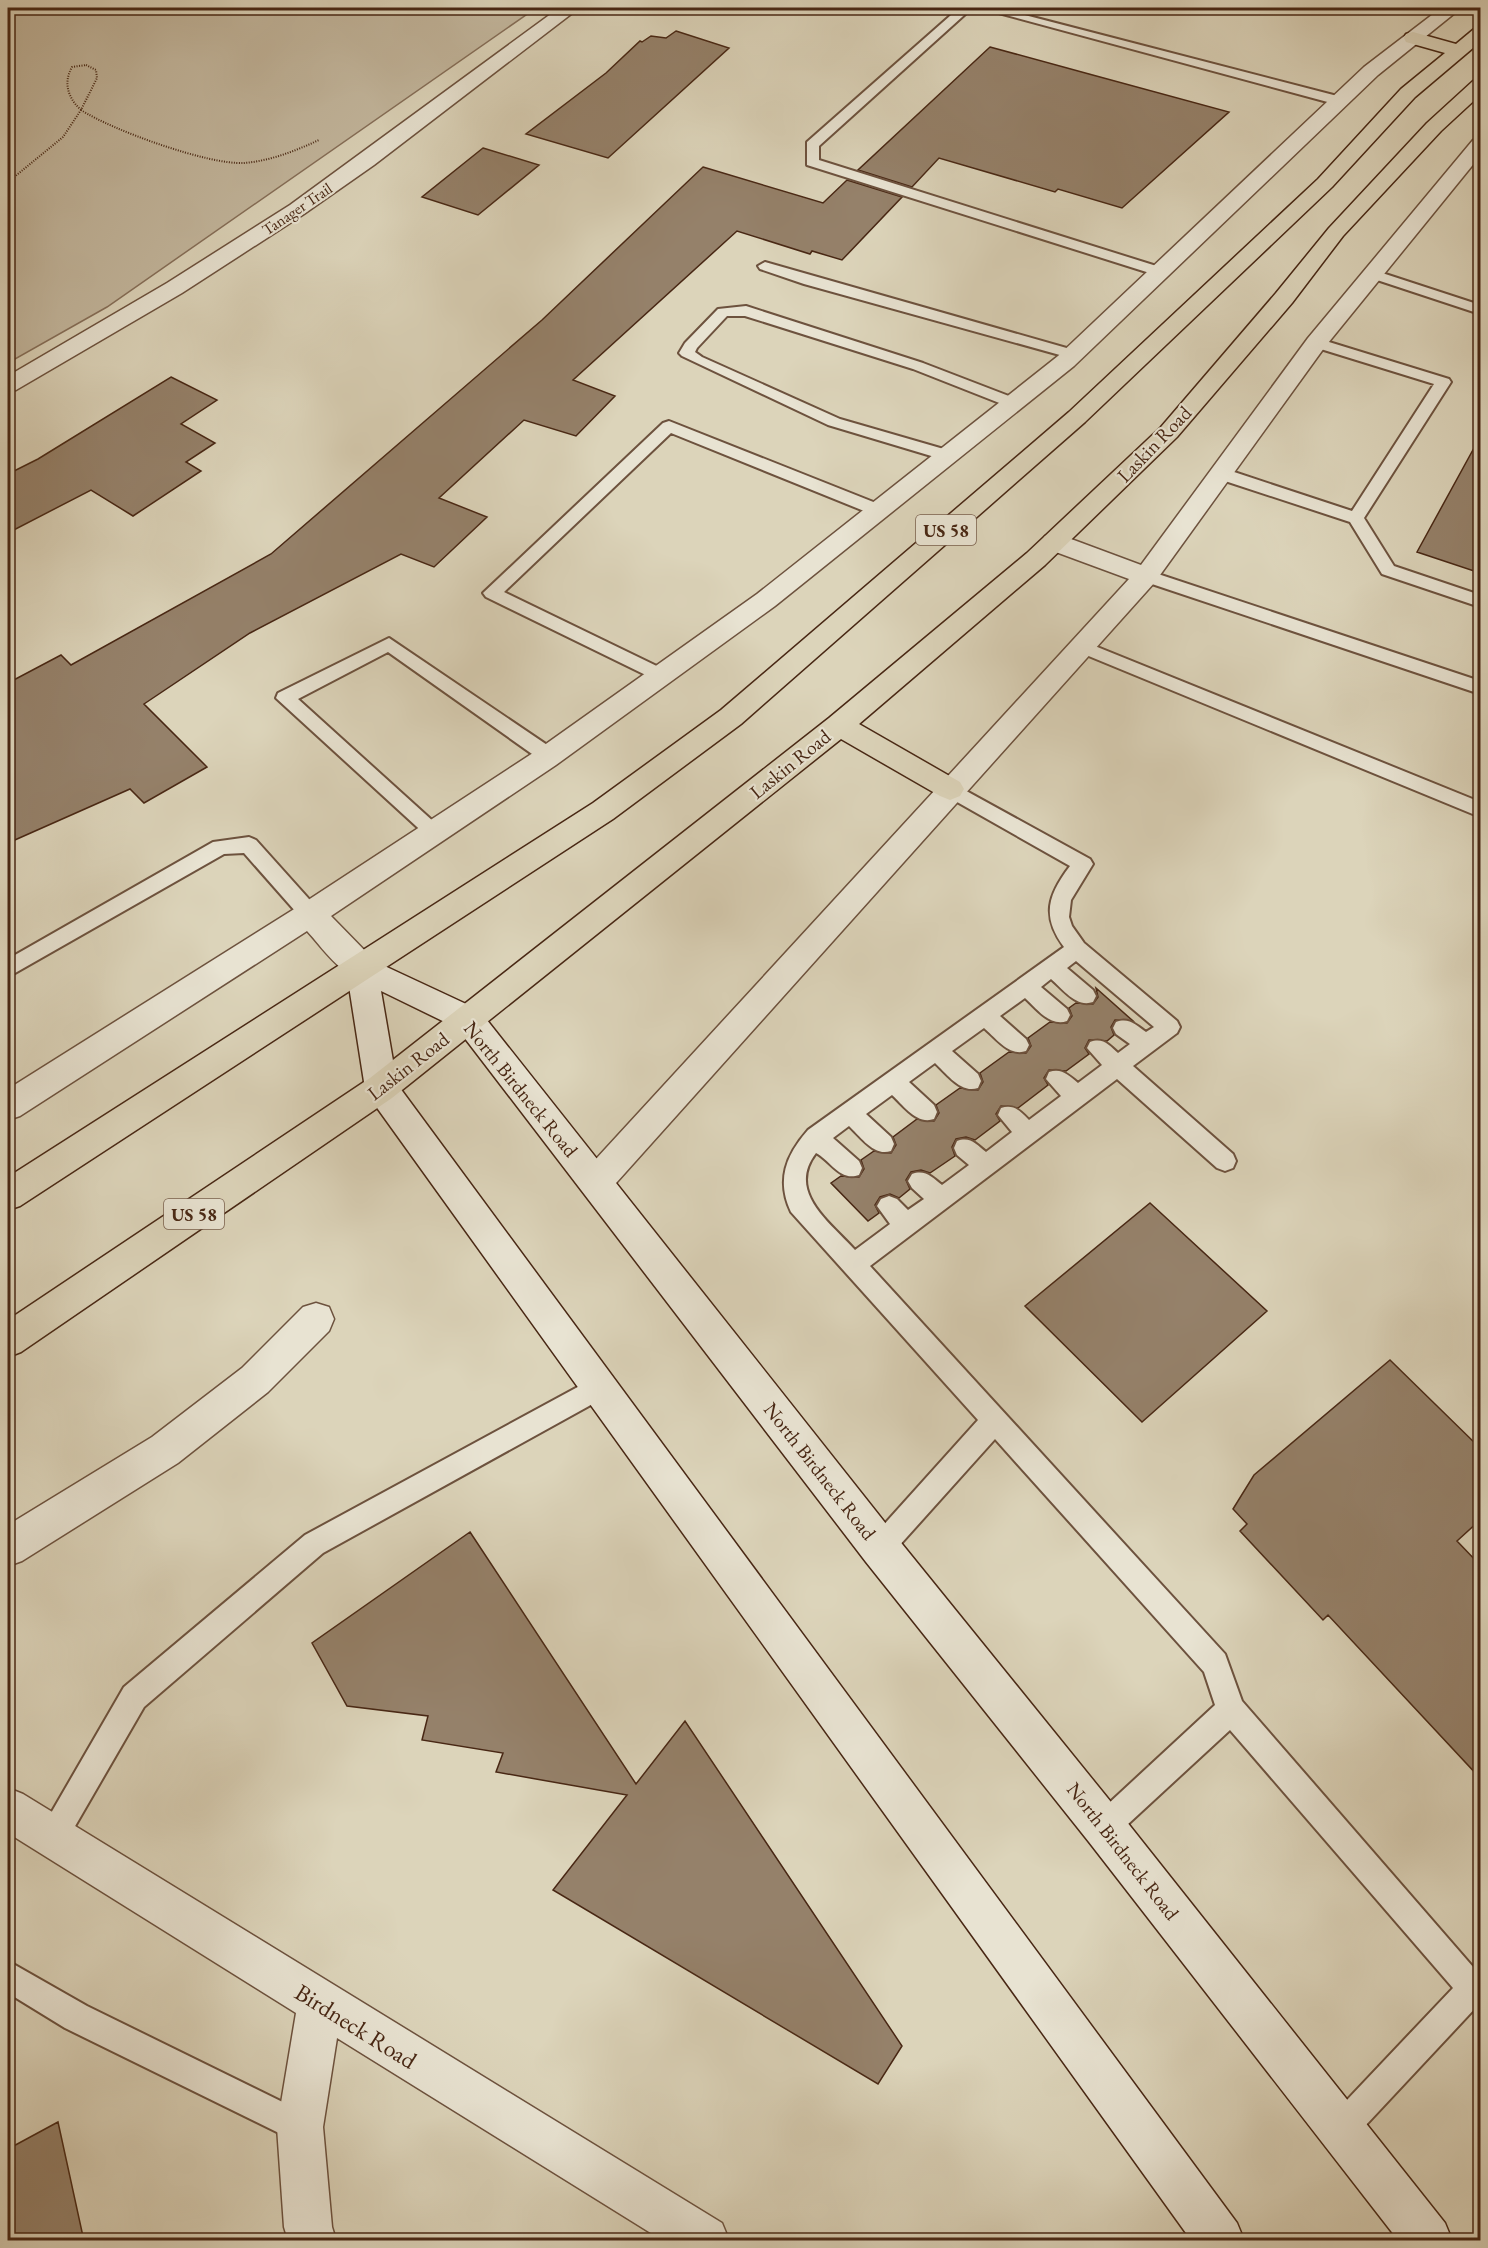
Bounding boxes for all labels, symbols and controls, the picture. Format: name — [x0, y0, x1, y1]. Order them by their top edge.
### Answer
street label: Tanager Trail — [258, 178, 336, 240]
street label: Laskin Road — [1111, 400, 1198, 488]
road number: US 58 — [916, 515, 976, 545]
street label: Laskin Road — [744, 723, 836, 805]
street label: North Birdneck Road — [458, 1016, 585, 1163]
street label: Laskin Road — [362, 1025, 455, 1106]
road number: US 58 — [164, 1199, 224, 1229]
street label: North Birdneck Road — [758, 1397, 882, 1546]
street label: North Birdneck Road — [1061, 1777, 1185, 1926]
street label: Birdneck Road — [289, 1976, 423, 2076]

